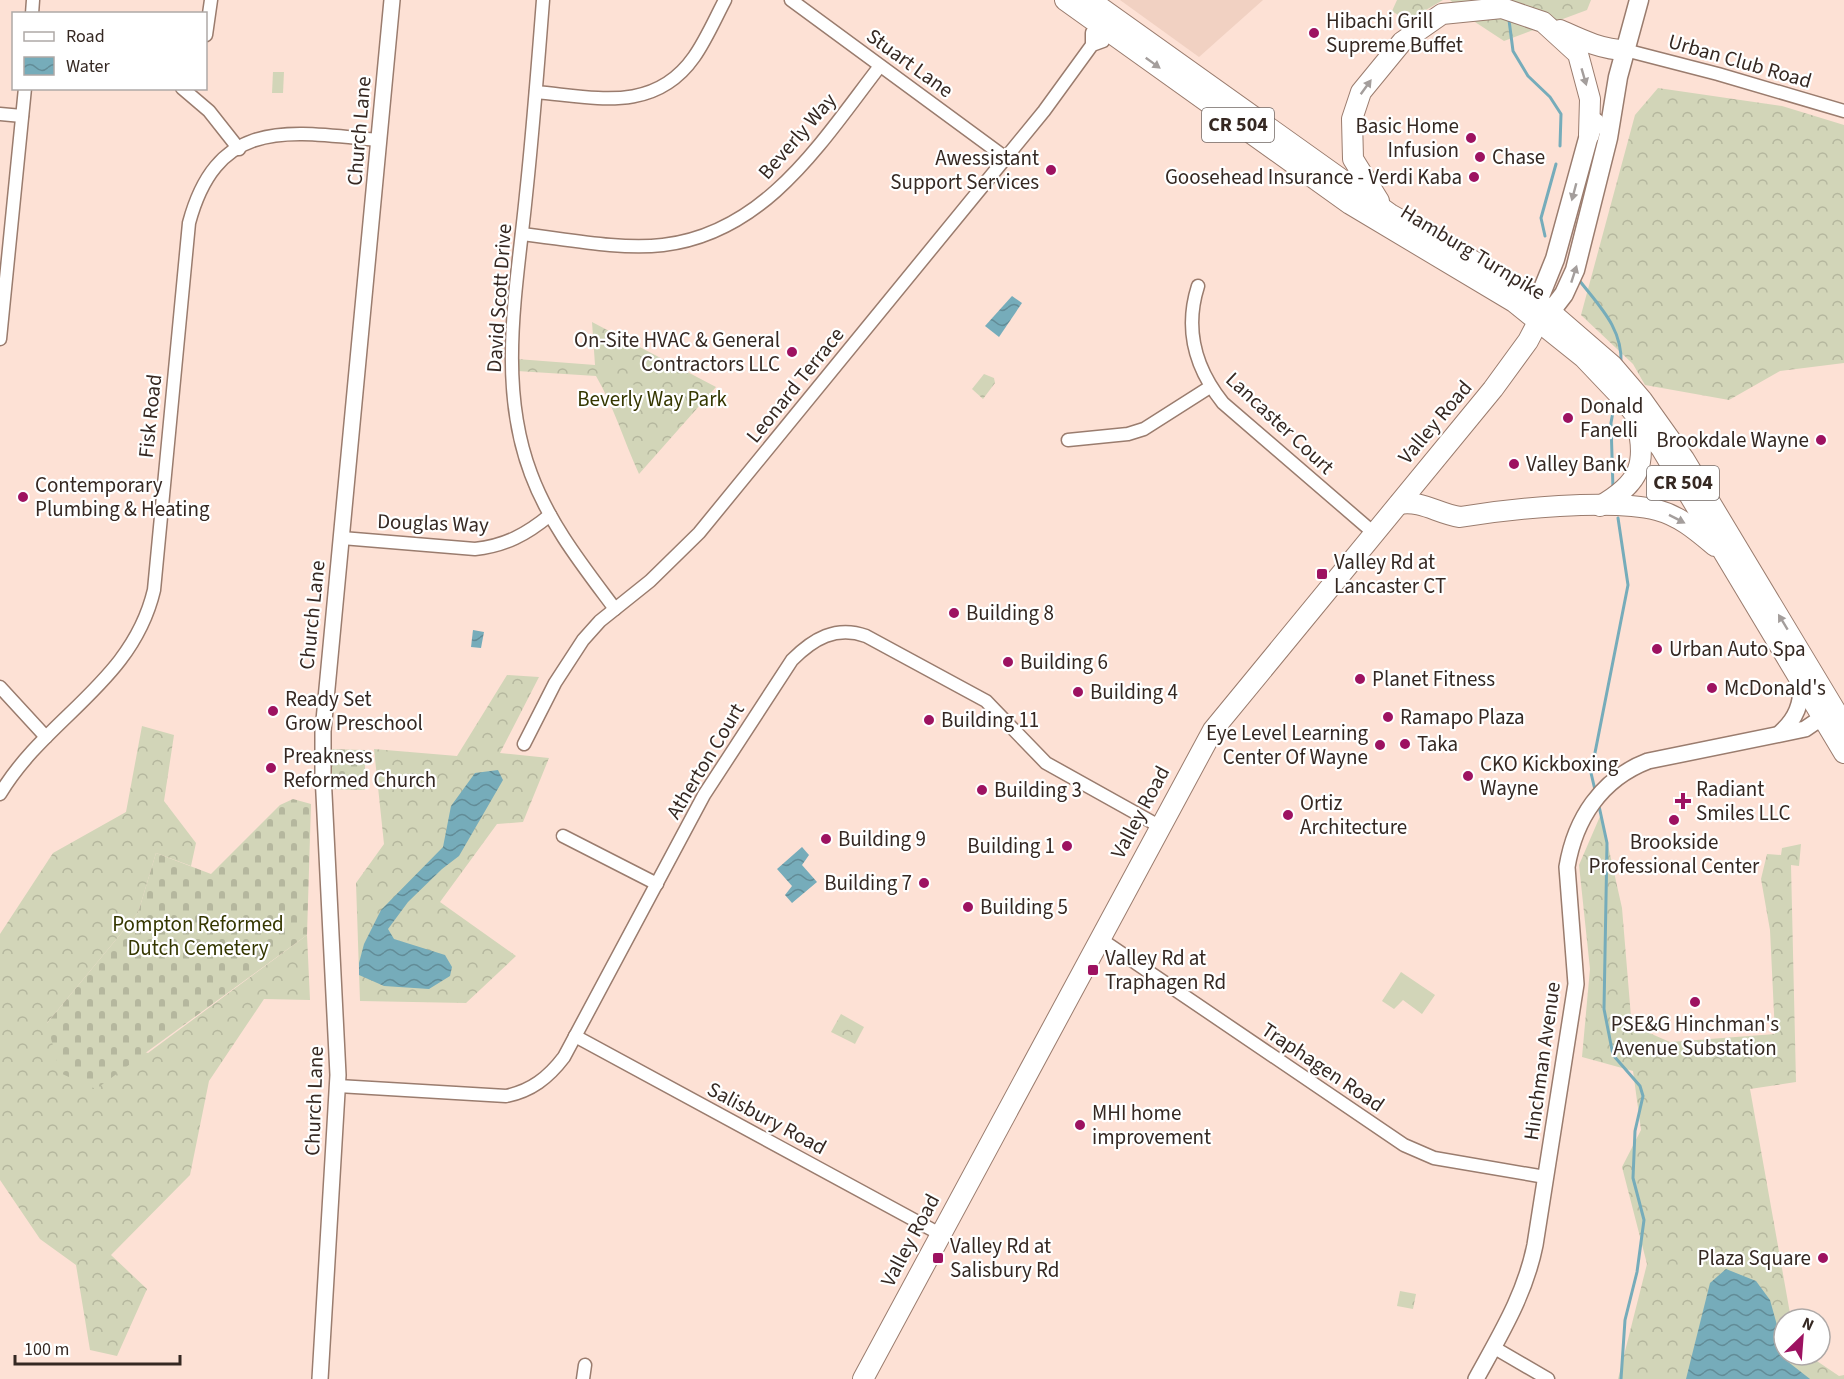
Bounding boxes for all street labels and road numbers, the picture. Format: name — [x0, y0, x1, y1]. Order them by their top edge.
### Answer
street label: Stuart Lane — [860, 21, 960, 105]
street label: Urban Club Road — [1665, 26, 1815, 96]
street label: Church Lane — [339, 75, 379, 187]
street label: Beverly Way — [751, 86, 843, 186]
road number: CR 504 — [1202, 108, 1274, 142]
street label: Hamburg Turnpike — [1395, 197, 1551, 307]
street label: David Scott Drive — [479, 223, 519, 373]
street label: Leonard Terrace — [739, 321, 851, 449]
street label: Lancaster Court — [1219, 365, 1341, 481]
street label: Fisk Road — [131, 373, 169, 459]
street label: Valley Road — [1391, 374, 1479, 470]
road number: CR 504 — [1647, 466, 1719, 500]
street label: Douglas Way — [377, 506, 490, 540]
street label: Church Lane — [291, 559, 333, 671]
street label: Atherton Court — [659, 697, 751, 825]
street label: Valley Road — [1103, 760, 1177, 864]
street label: Hinchman Avenue — [1516, 980, 1568, 1142]
street label: Traphagen Road — [1255, 1015, 1391, 1119]
street label: Church Lane — [297, 1046, 331, 1156]
street label: Salisbury Road — [702, 1074, 832, 1162]
street label: Valley Road — [873, 1188, 947, 1292]

